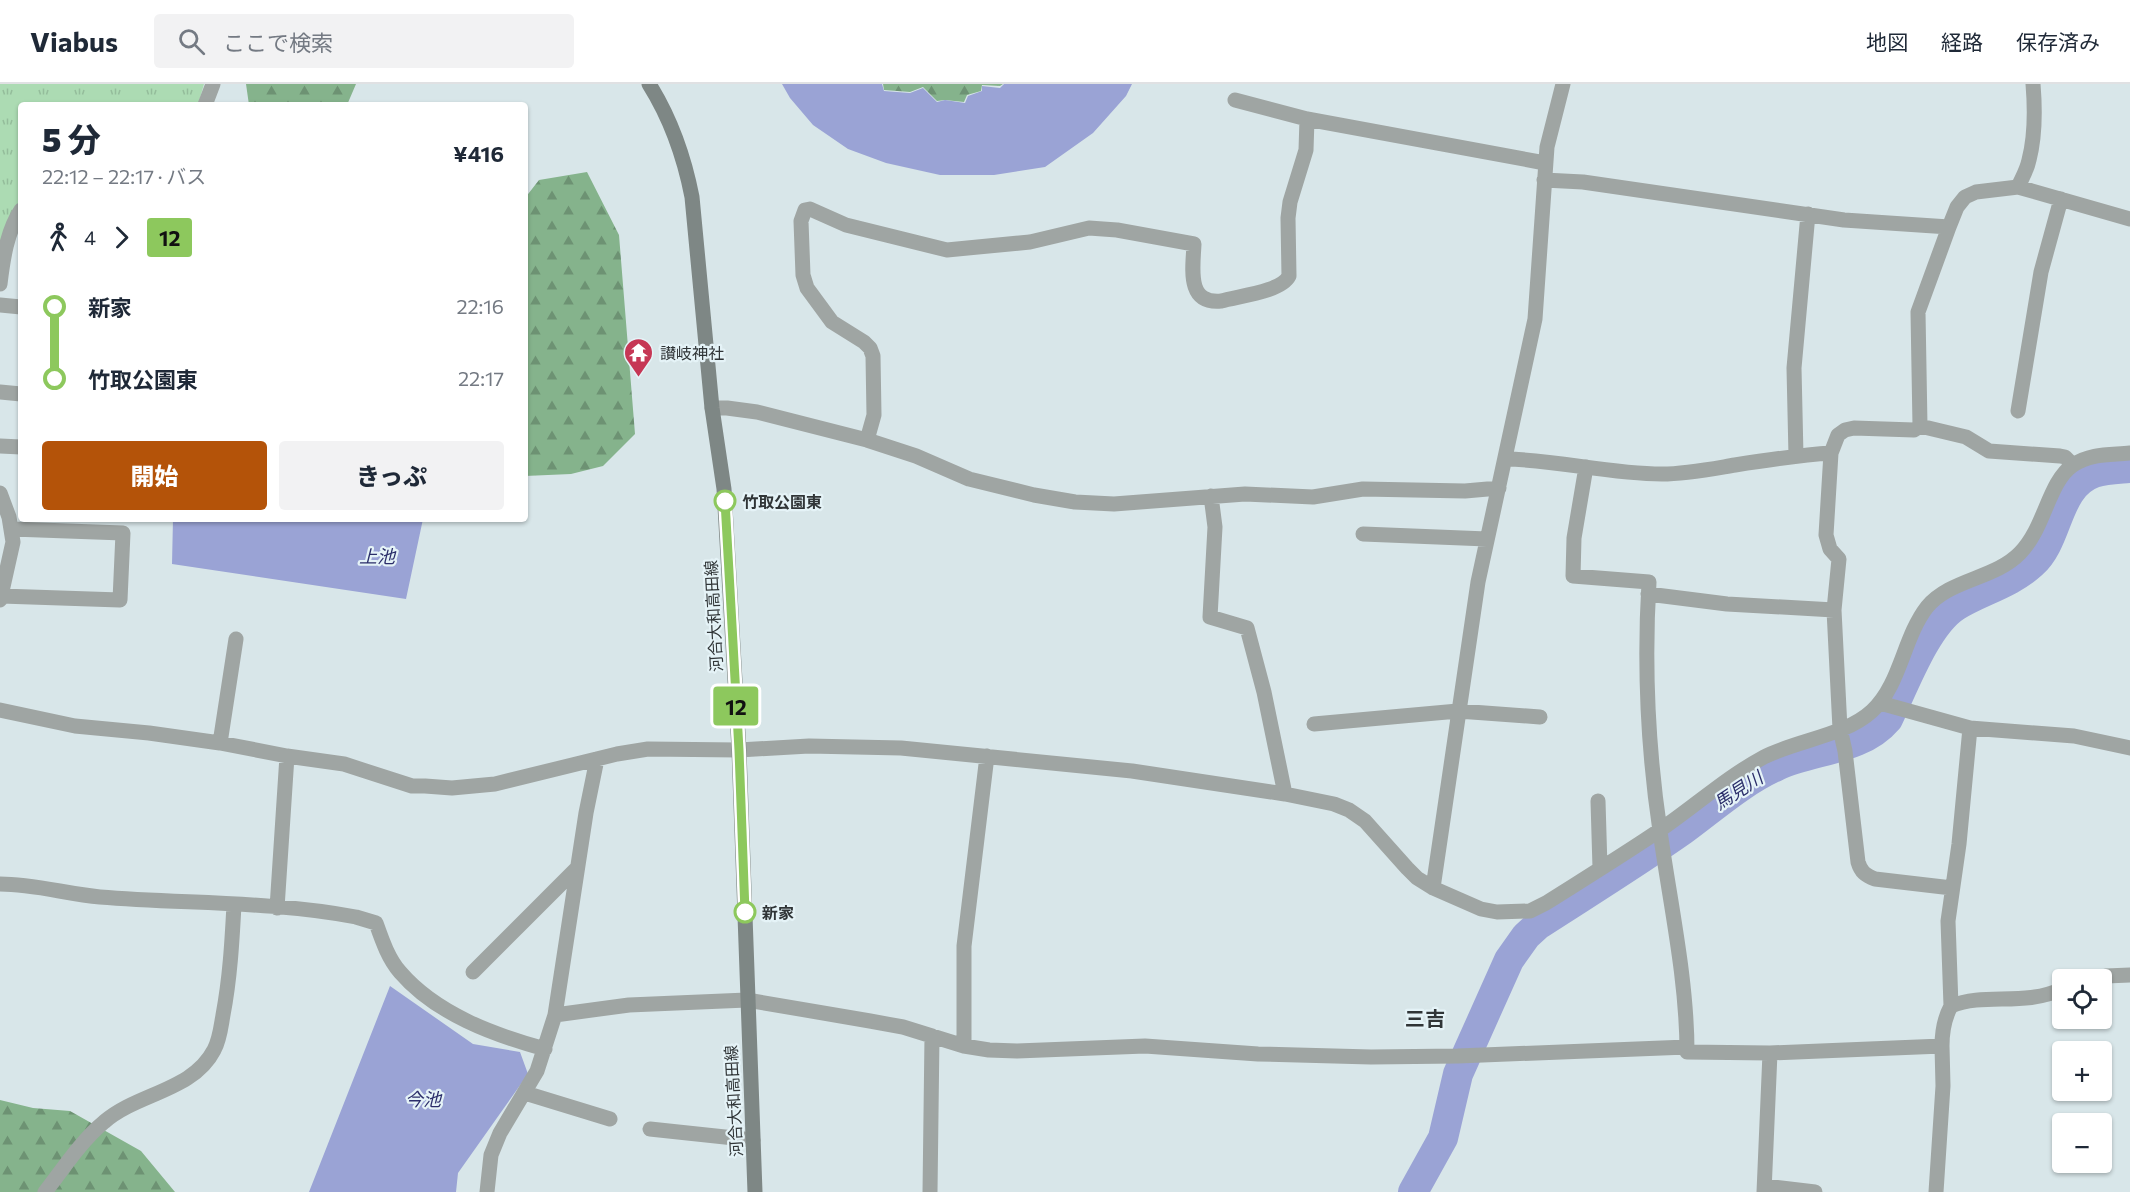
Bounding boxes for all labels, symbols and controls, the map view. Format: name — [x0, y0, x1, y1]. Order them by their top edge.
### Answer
search box — [154, 14, 574, 68]
text: Viabus — [30, 24, 118, 58]
icon: search — [175, 25, 208, 58]
text: ここで検索 — [223, 29, 333, 56]
text: 地図 — [1866, 29, 1908, 54]
text: 経路 — [1941, 29, 1983, 54]
text: 保存済み — [2016, 29, 2100, 54]
text: 5 分 — [42, 118, 101, 159]
text: ¥416 — [453, 140, 504, 167]
text: 22:12 – 22:17 · バス — [42, 164, 206, 188]
icon: walk — [42, 221, 75, 254]
icon: forward — [105, 221, 138, 254]
text: 4 — [84, 225, 96, 249]
text: 12 — [159, 225, 180, 250]
text: 新家 — [88, 294, 132, 321]
text: 22:16 — [456, 294, 504, 318]
temple icon: 讃岐神社 — [623, 336, 655, 378]
place label: 讃岐神社 — [660, 343, 724, 362]
text: 竹取公園東 — [88, 366, 198, 393]
text: 22:17 — [458, 366, 504, 390]
button: 開始 — [42, 441, 267, 510]
button: きっぷ — [279, 441, 504, 510]
marker: 竹取公園東 — [714, 490, 736, 512]
place label: 竹取公園東 — [742, 492, 822, 511]
water label: 上池 — [359, 545, 397, 567]
street label: 河合大和高田線 — [701, 560, 725, 672]
line badge: 12 — [709, 686, 763, 726]
text: 12 — [725, 694, 747, 719]
water label: 馬見川 — [1709, 765, 1768, 814]
marker: 新家 — [734, 901, 756, 923]
place label: 新家 — [762, 903, 794, 922]
map controls — [2052, 969, 2112, 1173]
button: locate — [2052, 969, 2112, 1029]
district label: 三吉 — [1405, 1006, 1445, 1030]
button: + — [2052, 1041, 2112, 1101]
street label: 河合大和高田線 — [721, 1045, 745, 1157]
water label: 今池 — [405, 1088, 443, 1110]
button: − — [2052, 1113, 2112, 1173]

